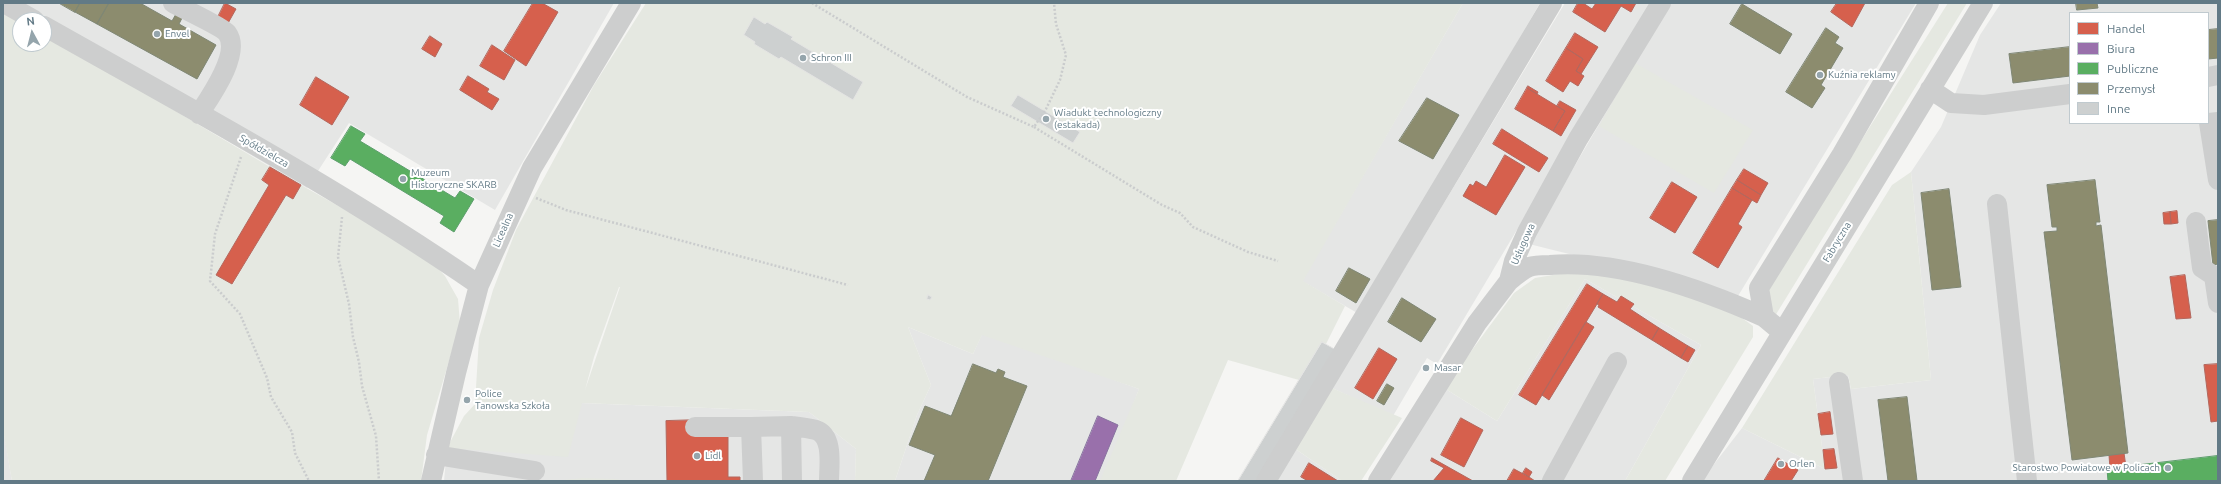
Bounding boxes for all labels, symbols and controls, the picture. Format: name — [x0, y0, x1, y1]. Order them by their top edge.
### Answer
north arrow — [12, 12, 52, 52]
legend — [2069, 12, 2209, 124]
text: N — [26, 15, 35, 28]
text: Handel — [2107, 22, 2145, 35]
place label: Envel — [165, 28, 189, 40]
marker: Envel — [152, 29, 162, 39]
text: Biura — [2107, 42, 2135, 55]
place label: Schron III — [811, 52, 852, 64]
marker: Schron III — [798, 53, 808, 63]
text: Publiczne — [2107, 62, 2159, 75]
place label: Kuźnia reklamy — [1828, 69, 1896, 81]
marker: Kuźnia reklamy — [1815, 70, 1825, 80]
text: Przemysł — [2107, 82, 2155, 95]
text: Inne — [2107, 102, 2130, 115]
place label: Wiadukt technologiczny (estakada) — [1054, 107, 1162, 130]
marker: Wiadukt technologiczny (estakada) — [1041, 114, 1051, 124]
street label: Spółdzielcza — [237, 132, 291, 170]
place label: Muzeum Historyczne SKARB — [411, 167, 497, 190]
marker: Muzeum Historyczne SKARB — [398, 174, 408, 184]
street label: Licealna — [490, 211, 516, 249]
street label: Fabryczna — [1820, 220, 1854, 264]
street label: Usługowa — [1509, 221, 1537, 267]
place label: Masar — [1434, 362, 1461, 374]
marker: Masar — [1421, 363, 1431, 373]
place label: Police Tanowska Szkoła — [475, 388, 550, 412]
marker: Police Tanowska Szkoła — [462, 395, 472, 405]
place label: Lidl — [705, 450, 721, 462]
marker: Lidl — [692, 451, 702, 461]
place label: Orlen — [1789, 458, 1814, 470]
marker: Orlen — [1776, 459, 1786, 469]
place label: Starostwo Powiatowe w Policach — [2013, 462, 2160, 474]
marker: Starostwo Powiatowe w Policach — [2163, 463, 2173, 473]

